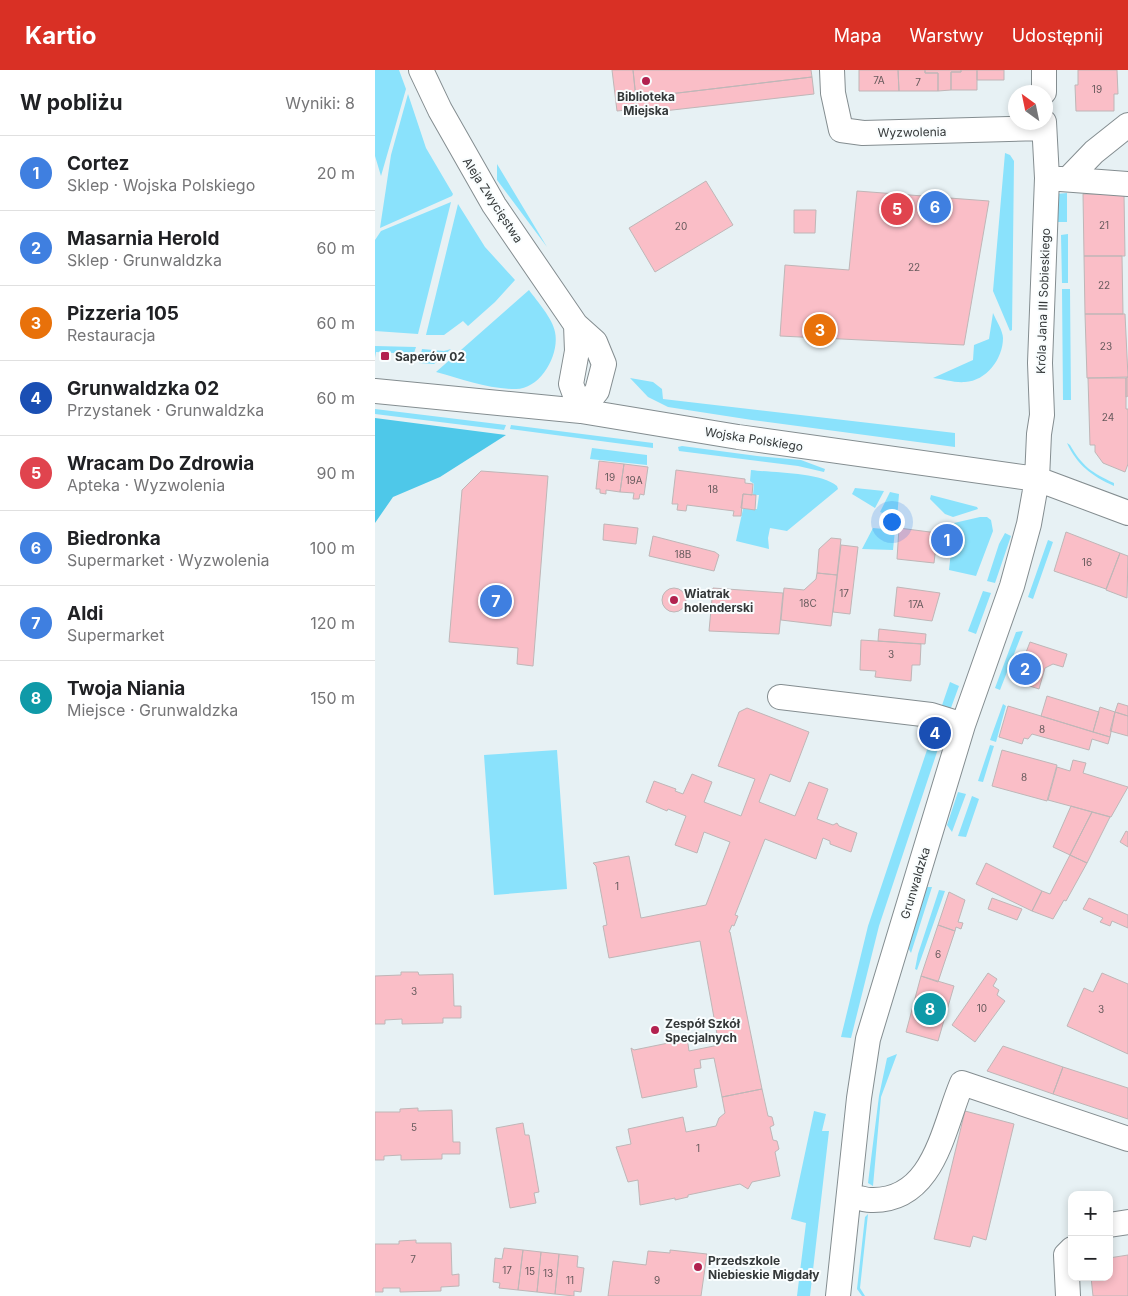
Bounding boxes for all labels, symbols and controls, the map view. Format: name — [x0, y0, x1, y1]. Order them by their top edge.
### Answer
text: Kartio — [25, 21, 96, 50]
text: Mapa — [834, 25, 881, 46]
text: Warstwy — [909, 25, 984, 46]
text: Udostępnij — [1012, 25, 1103, 46]
house number: 7A — [873, 74, 885, 86]
marker: Biblioteka Miejska — [640, 75, 652, 87]
house number: 7 — [915, 76, 921, 88]
house number: 19 — [1092, 83, 1102, 95]
north arrow — [1008, 85, 1053, 130]
place label: Biblioteka Miejska — [617, 89, 675, 118]
text: W pobliżu — [20, 90, 123, 115]
text: Wyniki: 8 — [285, 93, 355, 113]
street label: Wyzwolenia — [878, 124, 946, 140]
text: Cortez — [67, 152, 129, 175]
street label: Aleja Zwycięstwa — [460, 154, 526, 246]
text: 1 — [33, 163, 39, 183]
text: 20 m — [317, 163, 355, 183]
text: Sklep · Wojska Polskiego — [67, 175, 255, 195]
pin: 6 — [919, 188, 951, 226]
pin: 5 — [881, 190, 913, 228]
house number: 21 — [1099, 219, 1109, 231]
house number: 20 — [675, 220, 687, 232]
text: Masarnia Herold — [67, 227, 219, 250]
street label: Króla Jana III Sobieskiego — [1033, 228, 1053, 374]
text: 2 — [31, 238, 41, 258]
text: 60 m — [316, 238, 355, 258]
text: Sklep · Grunwaldzka — [67, 250, 222, 270]
house number: 22 — [908, 261, 920, 273]
house number: 22 — [1098, 279, 1110, 291]
text: Pizzeria 105 — [67, 302, 179, 325]
pin: 3 — [804, 311, 836, 349]
text: 3 — [31, 313, 41, 333]
text: 60 m — [316, 313, 355, 333]
text: Restauracja — [67, 325, 156, 345]
house number: 23 — [1100, 340, 1112, 352]
place label: Saperów 02 — [395, 349, 465, 364]
marker: Saperów 02 — [379, 350, 391, 362]
text: Grunwaldzka 02 — [67, 377, 219, 400]
text: 4 — [31, 388, 41, 408]
text: 60 m — [316, 388, 355, 408]
text: Przystanek · Grunwaldzka — [67, 400, 264, 420]
house number: 24 — [1102, 411, 1114, 423]
street label: Wojska Polskiego — [704, 424, 804, 454]
text: Wracam Do Zdrowia — [67, 452, 254, 475]
text: 5 — [31, 463, 41, 483]
text: 90 m — [316, 463, 355, 483]
house number: 19 — [605, 471, 615, 483]
house number: 19A — [625, 474, 643, 486]
text: Apteka · Wyzwolenia — [67, 475, 225, 495]
house number: 18 — [708, 483, 718, 495]
your location — [879, 509, 905, 535]
pin: 1 — [931, 521, 963, 559]
text: Biedronka — [67, 527, 161, 550]
text: 6 — [31, 538, 41, 558]
text: 100 m — [310, 538, 355, 558]
house number: 18B — [675, 548, 691, 560]
text: Supermarket · Wyzwolenia — [67, 550, 270, 570]
house number: 16 — [1082, 556, 1092, 568]
pin: 7 — [480, 582, 512, 620]
place label: Wiatrak holenderski — [684, 586, 753, 615]
house number: 17 — [839, 587, 849, 599]
marker: Wiatrak holenderski — [668, 594, 680, 606]
house number: 18C — [799, 597, 817, 609]
house number: 17A — [908, 598, 924, 610]
text: Aldi — [67, 602, 103, 625]
text: 7 — [31, 613, 41, 633]
text: 120 m — [310, 613, 355, 633]
text: Supermarket — [67, 625, 164, 645]
house number: 3 — [888, 648, 894, 660]
pin: 2 — [1009, 650, 1041, 688]
text: Twoja Niania — [67, 677, 185, 700]
text: 8 — [31, 688, 41, 708]
text: 150 m — [310, 688, 355, 708]
text: Miejsce · Grunwaldzka — [67, 700, 238, 720]
pin: 4 — [919, 714, 951, 752]
house number: 8 — [1039, 723, 1045, 735]
house number: 8 — [1021, 771, 1027, 783]
street label: Grunwaldzka — [897, 845, 933, 921]
house number: 1 — [615, 880, 619, 892]
house number: 6 — [935, 948, 941, 960]
house number: 3 — [411, 985, 417, 997]
pin: 8 — [914, 990, 946, 1028]
house number: 10 — [977, 1002, 987, 1014]
house number: 3 — [1098, 1003, 1104, 1015]
place label: Zespół Szkół Specjalnych — [665, 1016, 741, 1045]
marker: Zespół Szkół Specjalnych — [649, 1024, 661, 1036]
house number: 5 — [411, 1121, 417, 1133]
house number: 1 — [696, 1142, 700, 1154]
map controls — [1068, 1191, 1113, 1281]
button: + — [1068, 1191, 1113, 1236]
button: − — [1068, 1236, 1113, 1281]
house number: 7 — [410, 1253, 416, 1265]
place label: Przedszkole Niebieskie Migdały — [708, 1253, 820, 1282]
marker: Przedszkole Niebieskie Migdały — [692, 1261, 704, 1273]
house number: 17 — [502, 1264, 512, 1276]
house number: 15 — [525, 1265, 535, 1277]
house number: 13 — [543, 1267, 553, 1279]
house number: 11 — [566, 1274, 574, 1286]
house number: 9 — [654, 1274, 660, 1286]

